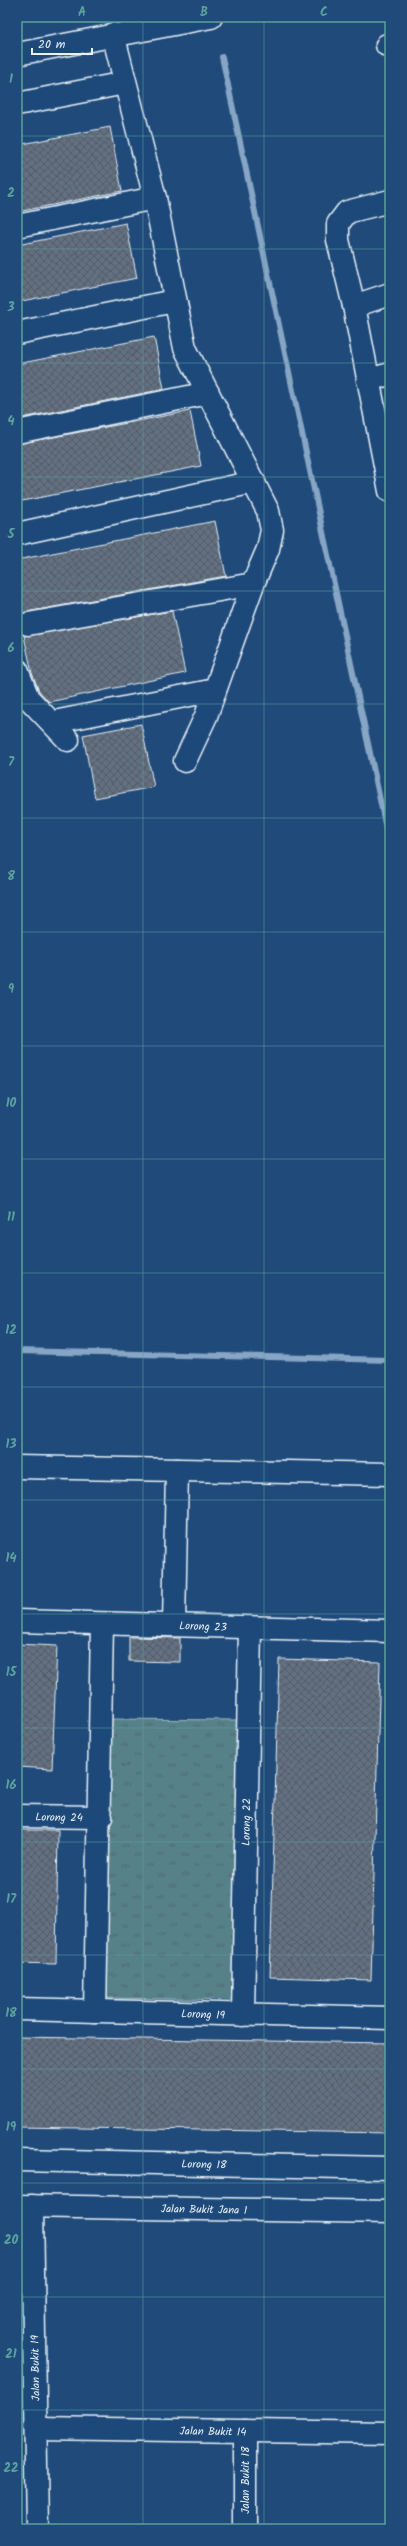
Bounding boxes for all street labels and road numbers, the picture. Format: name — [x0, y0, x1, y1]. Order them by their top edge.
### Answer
street label: Lorong 23 — [179, 1617, 227, 1637]
street label: Lorong 22 — [238, 1798, 256, 1846]
street label: Lorong 24 — [35, 1809, 83, 1827]
street label: Lorong 19 — [181, 2005, 226, 2025]
street label: Lorong 18 — [181, 2156, 227, 2174]
street label: Jalan Bukit Jana 1 — [161, 2200, 247, 2220]
street label: Jalan Bukit 19 — [26, 2334, 46, 2401]
street label: Jalan Bukit 14 — [179, 2422, 246, 2442]
street label: Jalan Bukit 18 — [237, 2446, 255, 2514]

